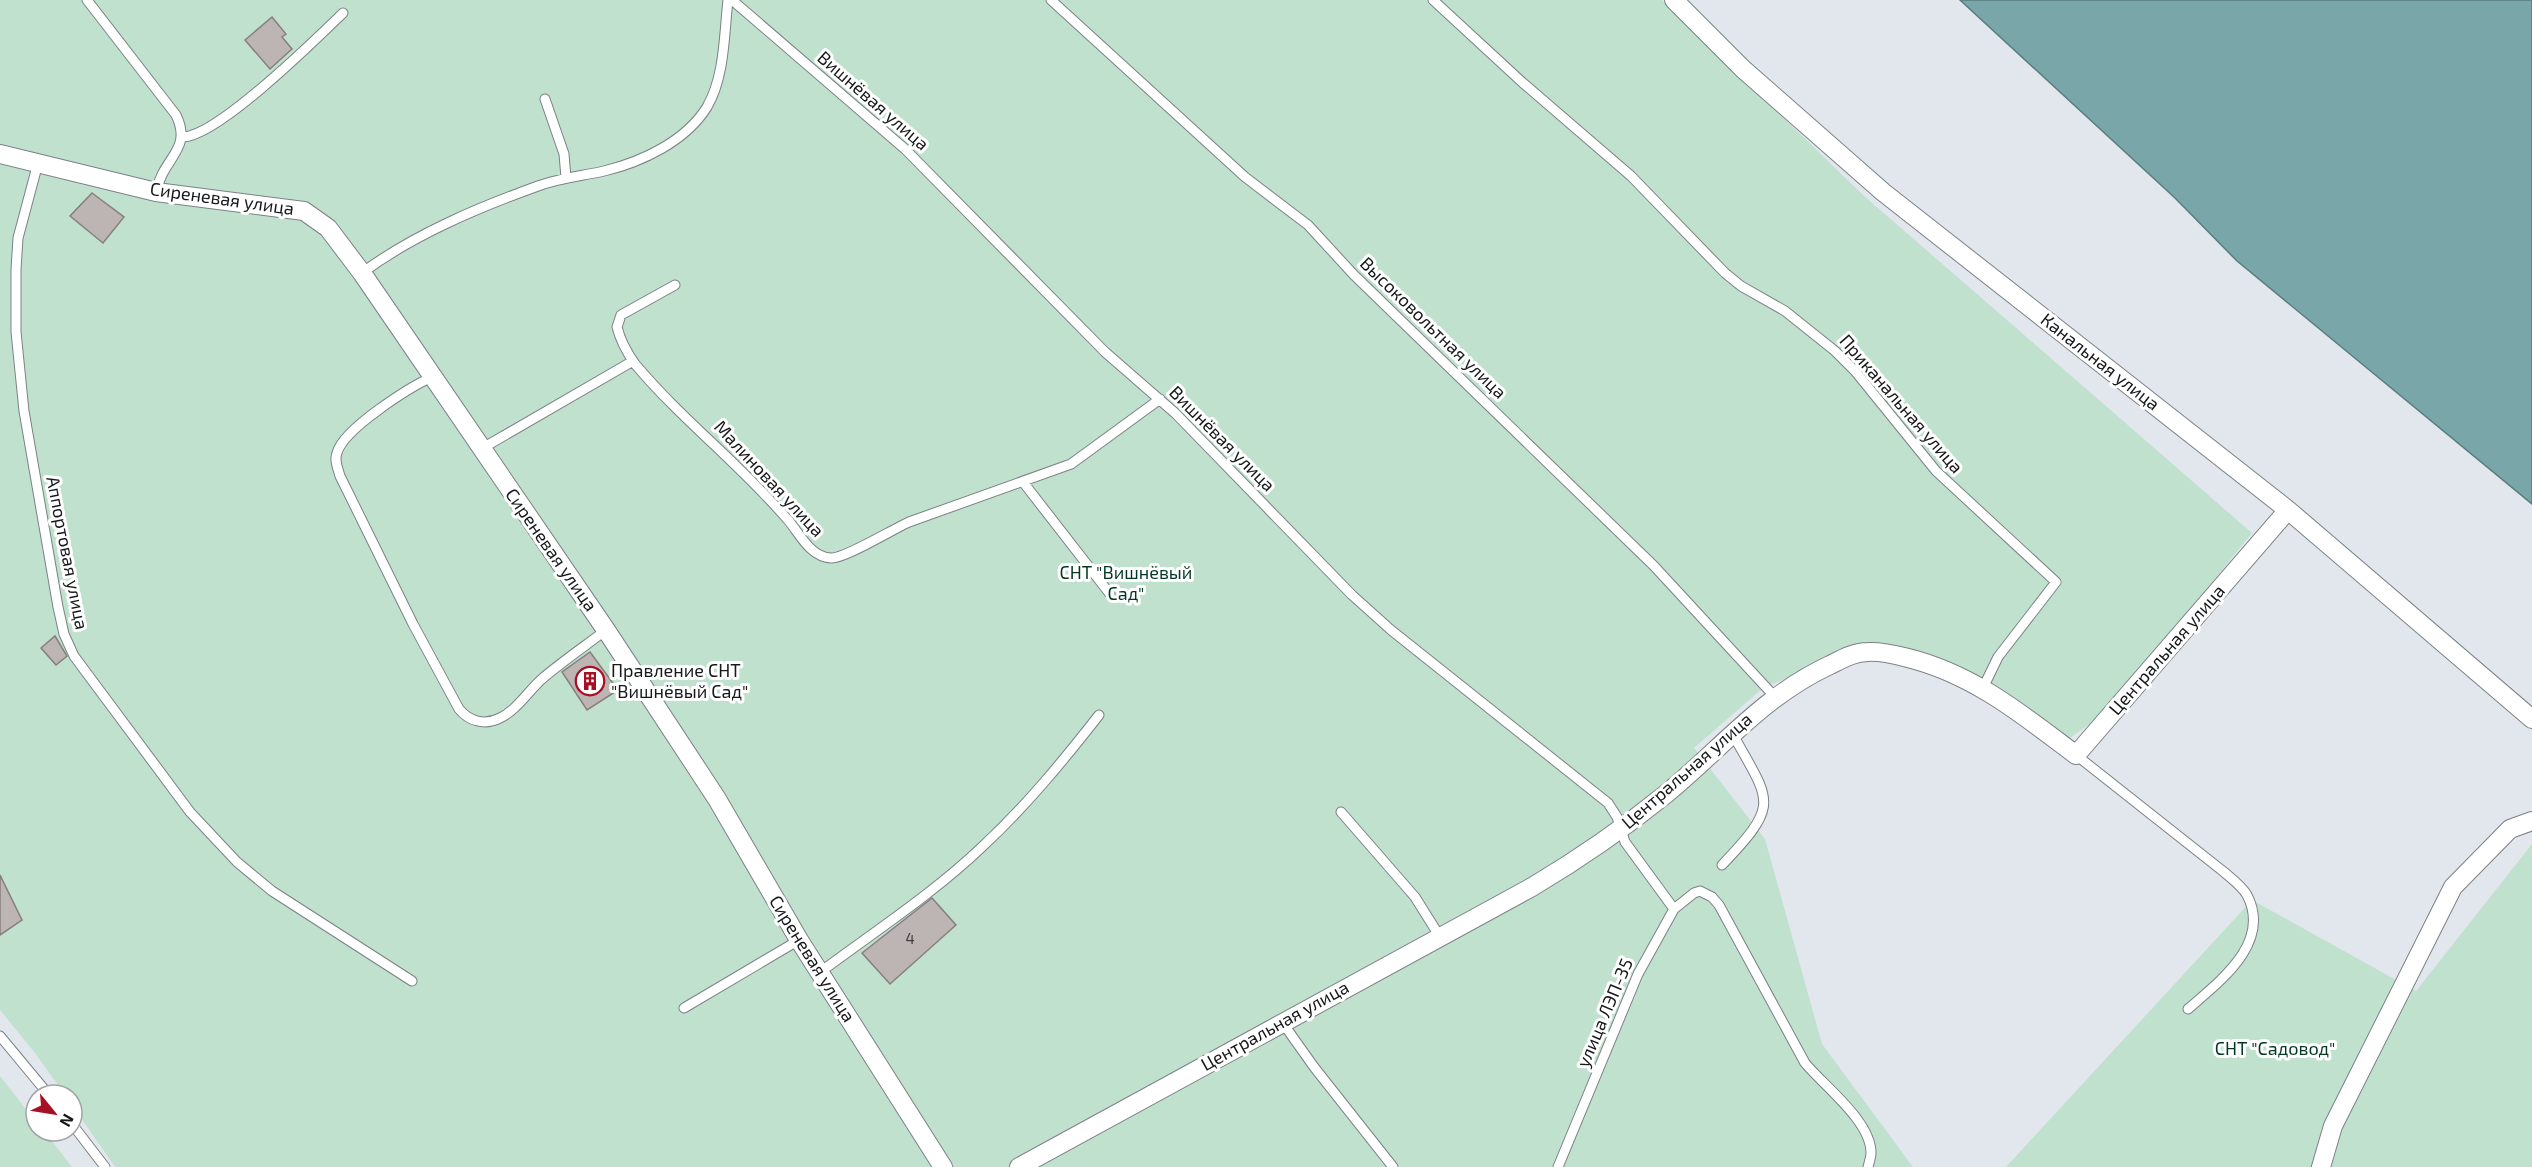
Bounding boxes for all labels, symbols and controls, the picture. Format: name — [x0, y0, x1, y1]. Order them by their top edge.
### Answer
street label: Вишнёвая улица — [813, 46, 934, 155]
street label: Сиреневая улица — [149, 177, 296, 219]
street label: Высоковольтная улица — [1356, 252, 1511, 403]
street label: Канальная улица — [2037, 308, 2165, 415]
street label: Приканальная улица — [1835, 329, 1968, 477]
street label: Вишнёвая улица — [1165, 381, 1280, 496]
street label: Малиновая улица — [710, 416, 829, 541]
street label: Аппортовая улица — [42, 474, 94, 631]
street label: Сиреневая улица — [501, 484, 602, 615]
park label: СНТ "Вишнёвый Сад" — [1060, 561, 1192, 604]
street label: Центральная улица — [2104, 580, 2229, 719]
place label: Правление СНТ "Вишнёвый Сад" — [611, 659, 748, 702]
building icon: Правление СНТ "Вишнёвый Сад" — [574, 665, 606, 697]
street label: Центральная улица — [1617, 708, 1756, 833]
street label: Сиреневая улица — [765, 891, 861, 1026]
house number: 4 — [905, 929, 915, 947]
street label: улица ЛЭП-35 — [1571, 955, 1637, 1070]
street label: Центральная улица — [1197, 975, 1352, 1075]
park label: СНТ "Садовод" — [2215, 1037, 2335, 1059]
north arrow — [24, 1083, 84, 1143]
text: N — [56, 1111, 79, 1131]

